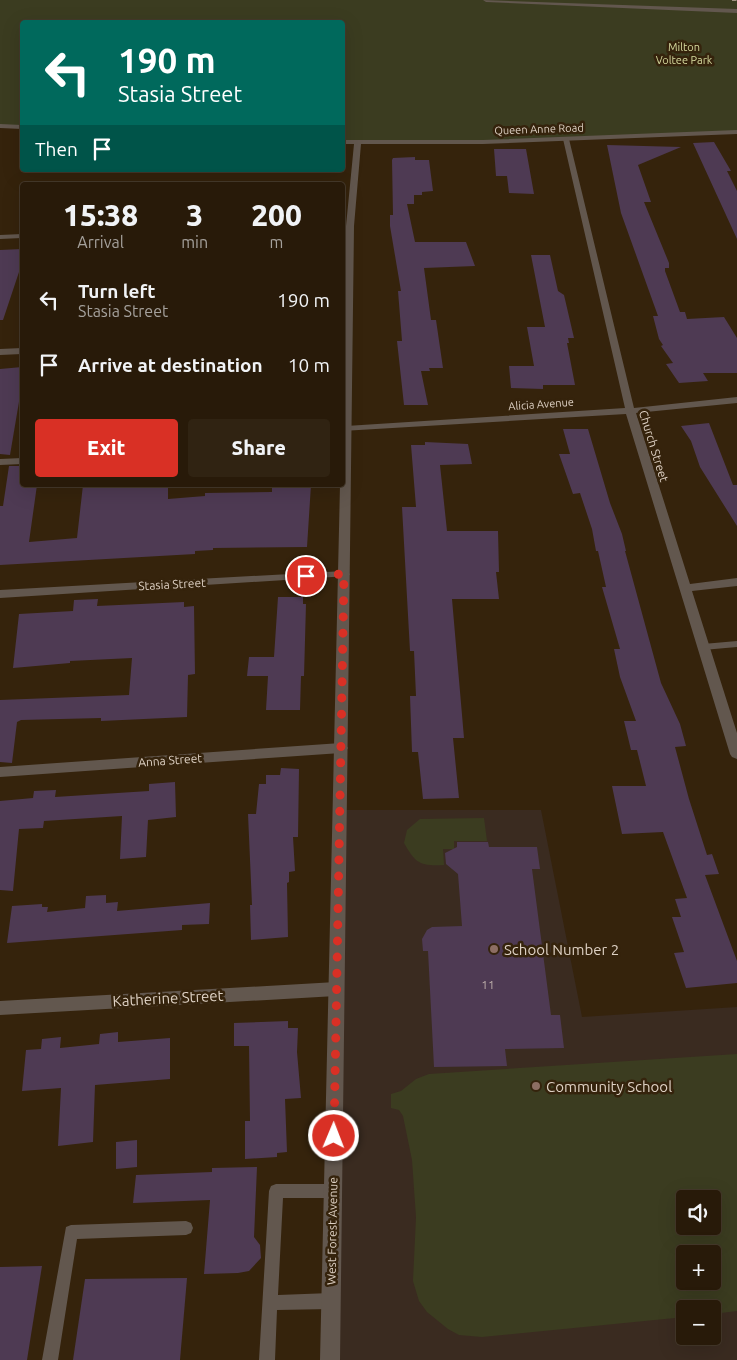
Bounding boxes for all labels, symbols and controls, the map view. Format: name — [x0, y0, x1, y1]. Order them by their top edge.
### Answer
icon: left — [35, 40, 100, 105]
text: 190 m — [118, 40, 216, 80]
park label: Milton Voltee Park — [656, 41, 713, 66]
text: Stasia Street — [118, 81, 242, 106]
street label: Queen Anne Road — [494, 121, 584, 137]
icon: arrive — [88, 135, 116, 163]
text: Then — [35, 138, 78, 160]
text: 15:38 — [63, 198, 138, 232]
text: 3 — [186, 198, 203, 232]
text: 200 — [251, 198, 302, 232]
text: Arrival — [77, 233, 124, 251]
text: min — [181, 233, 208, 251]
text: m — [270, 233, 283, 251]
text: Turn left — [78, 280, 156, 302]
icon: left — [35, 286, 63, 314]
text: 190 m — [277, 289, 330, 311]
text: Stasia Street — [78, 302, 168, 320]
icon: arrive — [35, 351, 63, 379]
text: Arrive at destination — [78, 354, 263, 376]
text: 10 m — [288, 354, 330, 376]
street label: Alicia Avenue — [508, 396, 574, 412]
street label: Church Street — [637, 409, 671, 484]
button: Exit — [35, 419, 178, 477]
button: Share — [188, 419, 330, 477]
pin — [285, 555, 327, 597]
icon: arrive — [292, 562, 320, 590]
street label: Stasia Street — [138, 576, 206, 592]
street label: Anna Street — [138, 751, 203, 769]
place label: School Number 2 — [504, 941, 619, 958]
marker: School Number 2 — [488, 943, 500, 955]
house number: 11 — [481, 978, 495, 991]
street label: Katherine Street — [112, 987, 224, 1009]
place label: Community School — [546, 1078, 672, 1095]
marker: Community School — [530, 1080, 542, 1092]
position arrow — [307, 1109, 359, 1161]
street label: West Forest Avenue — [325, 1177, 339, 1285]
map controls — [676, 1190, 721, 1345]
button: sound — [676, 1190, 721, 1235]
button: + — [676, 1245, 721, 1290]
button: − — [676, 1300, 721, 1345]

